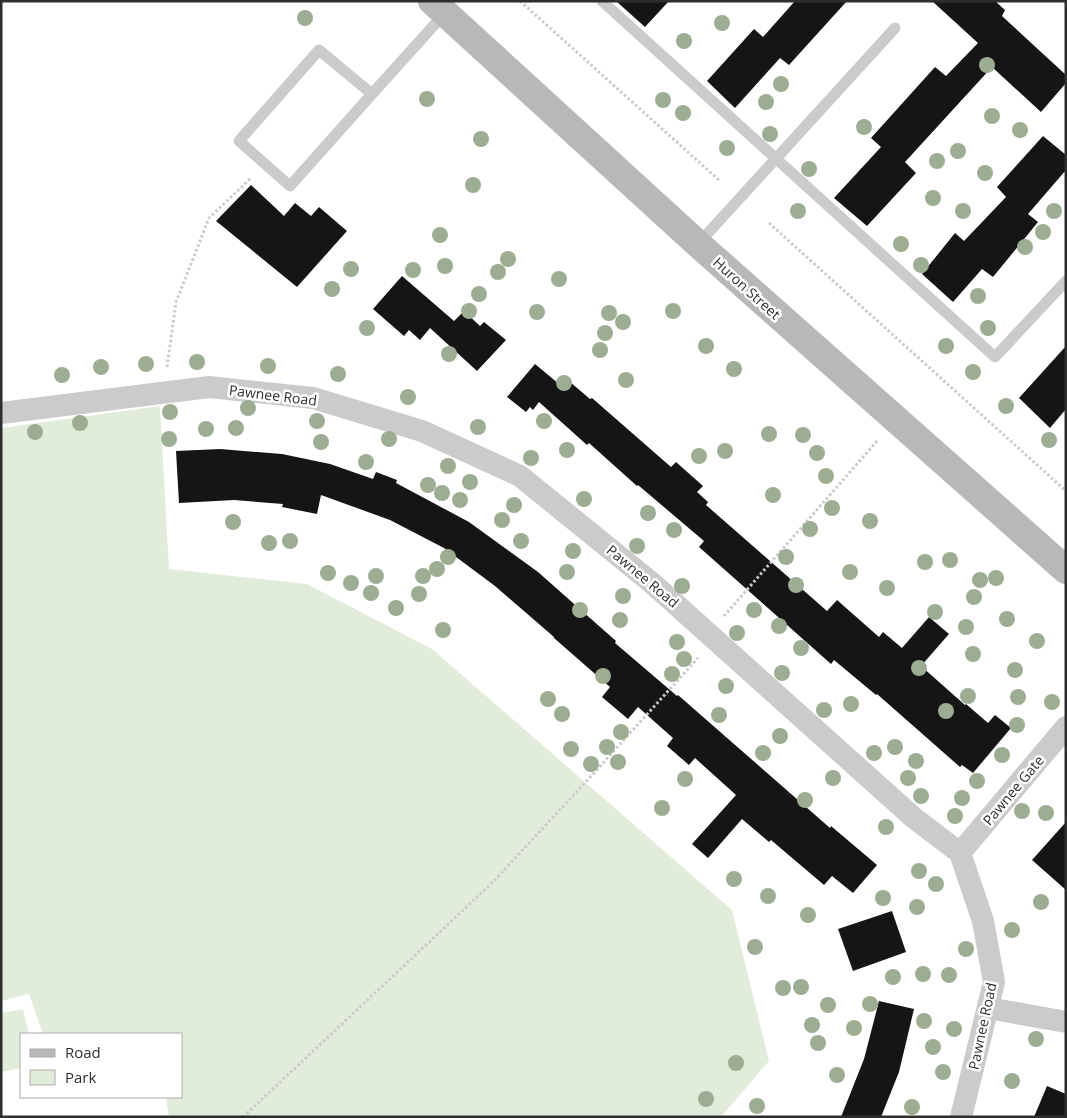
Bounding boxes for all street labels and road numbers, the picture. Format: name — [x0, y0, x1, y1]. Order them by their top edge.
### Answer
street label: Huron Street — [709, 253, 785, 323]
street label: Pawnee Road — [228, 380, 318, 410]
street label: Pawnee Road — [603, 540, 683, 612]
street label: Pawnee Gate — [978, 751, 1048, 829]
street label: Pawnee Road — [964, 981, 1000, 1071]

